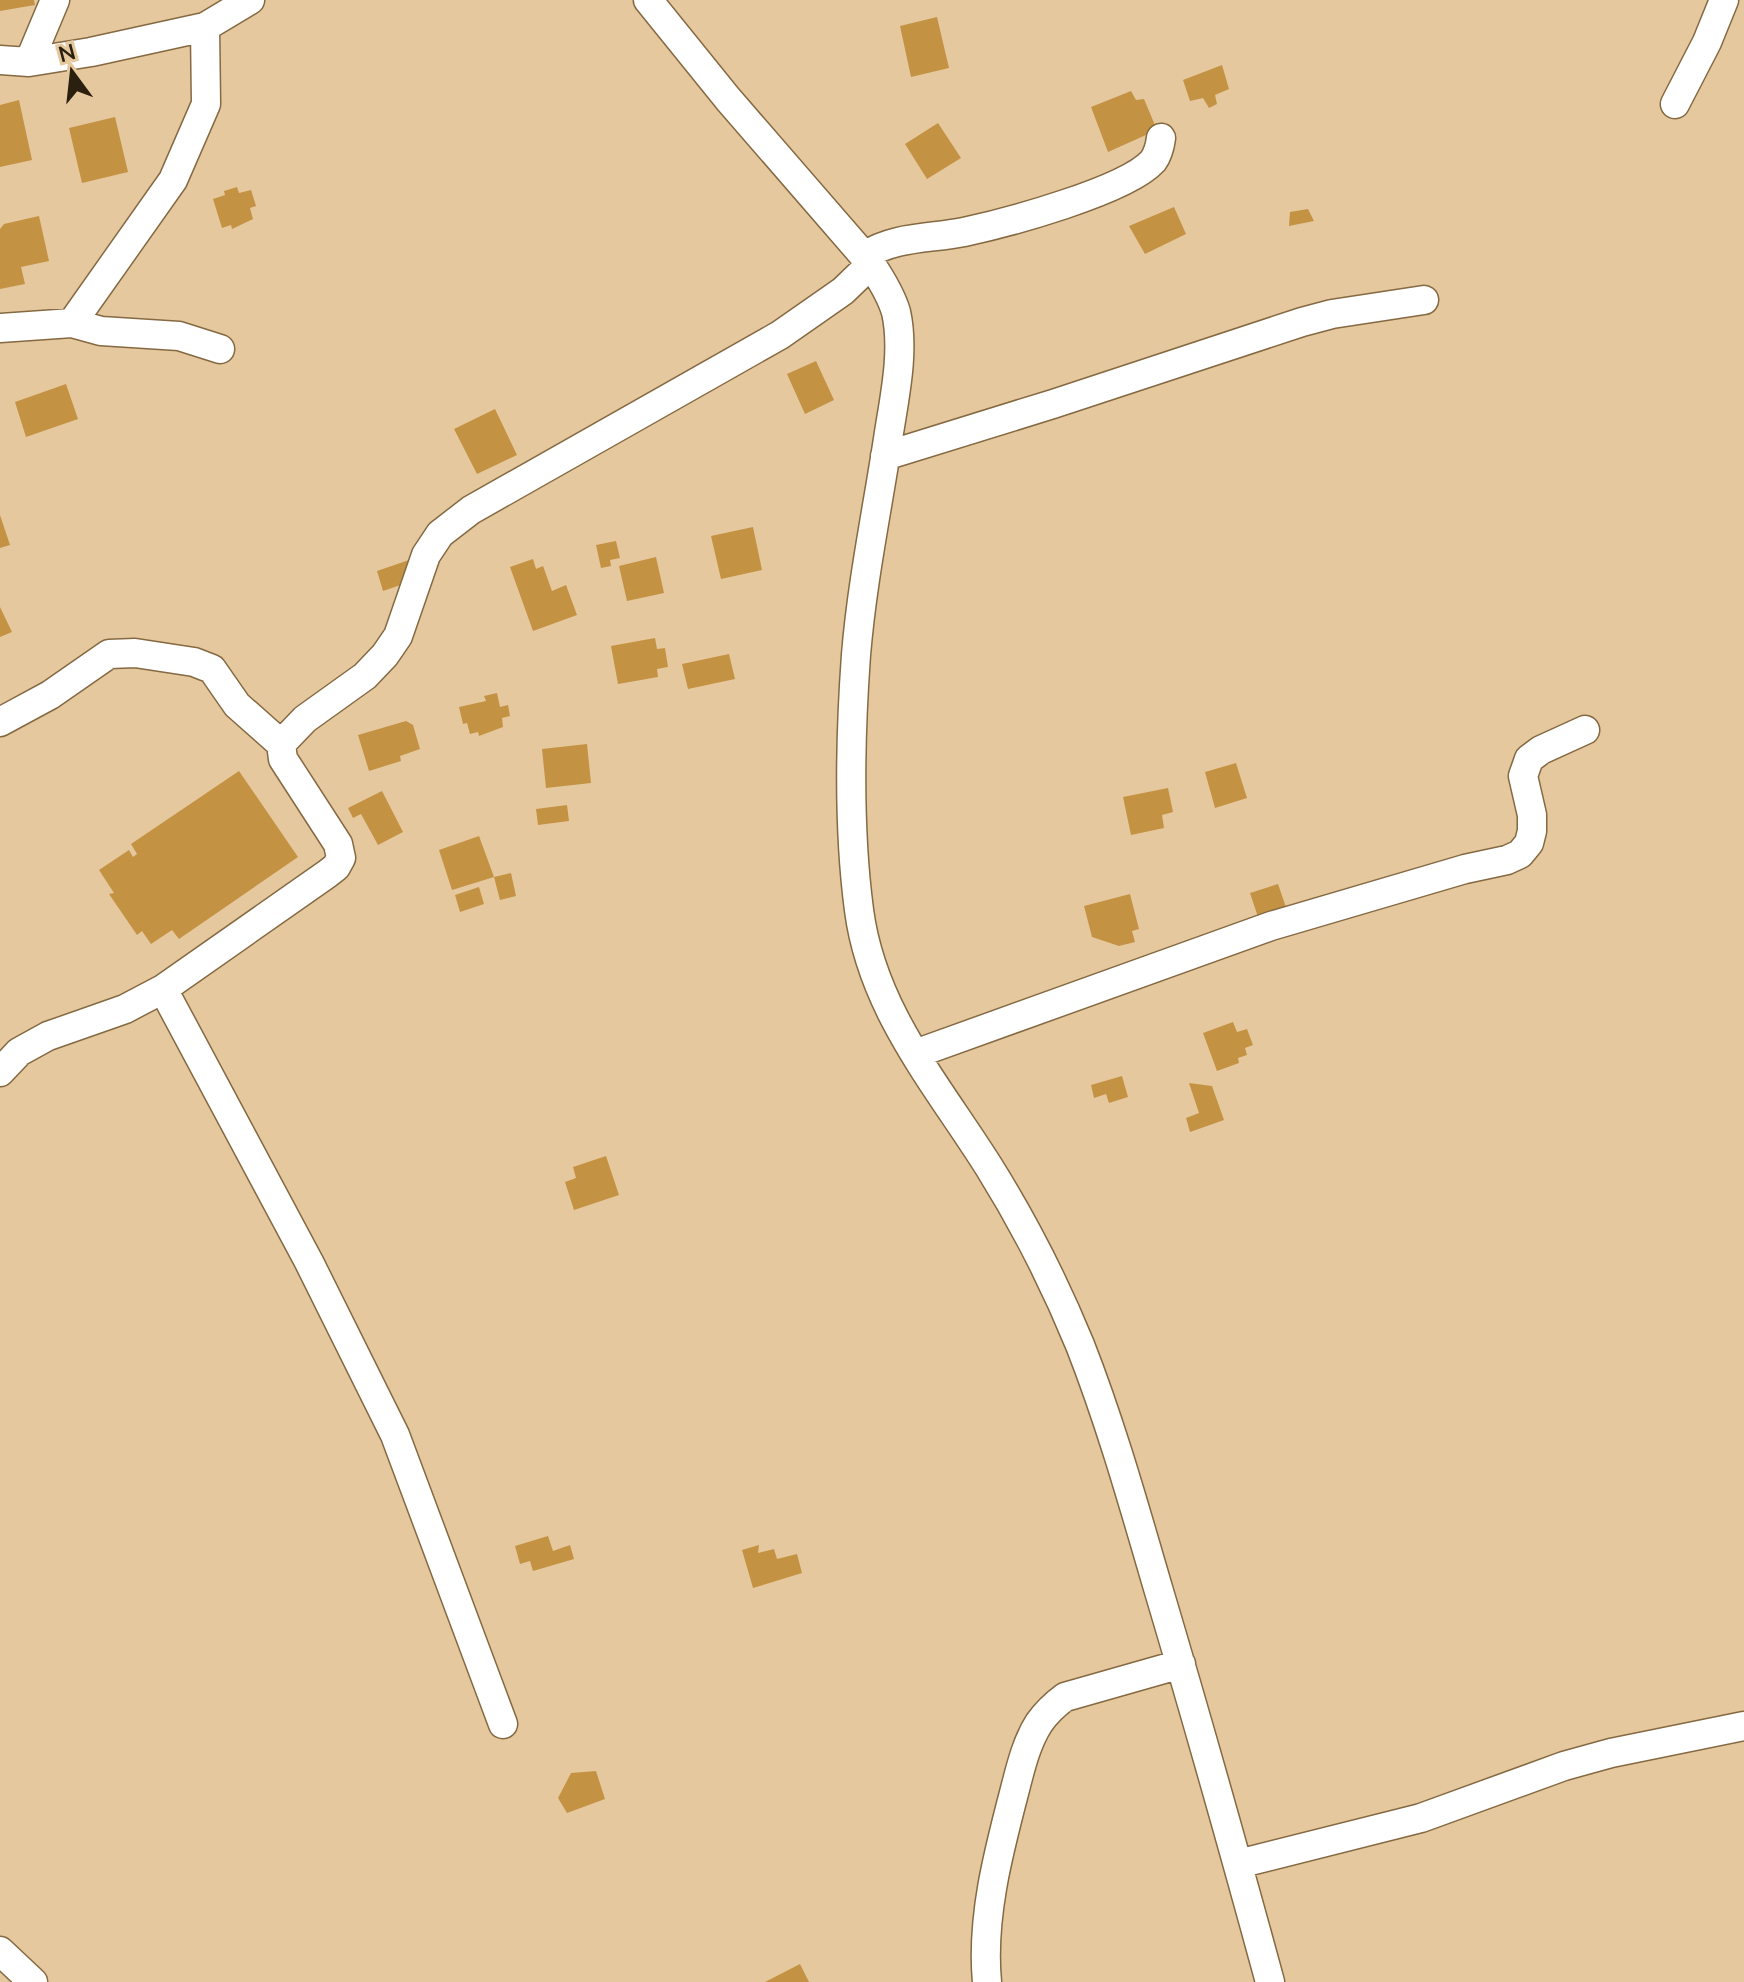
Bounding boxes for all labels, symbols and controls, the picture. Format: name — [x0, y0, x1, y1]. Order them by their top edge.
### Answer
north arrow — [32, 32, 112, 112]
text: N — [55, 37, 79, 70]

